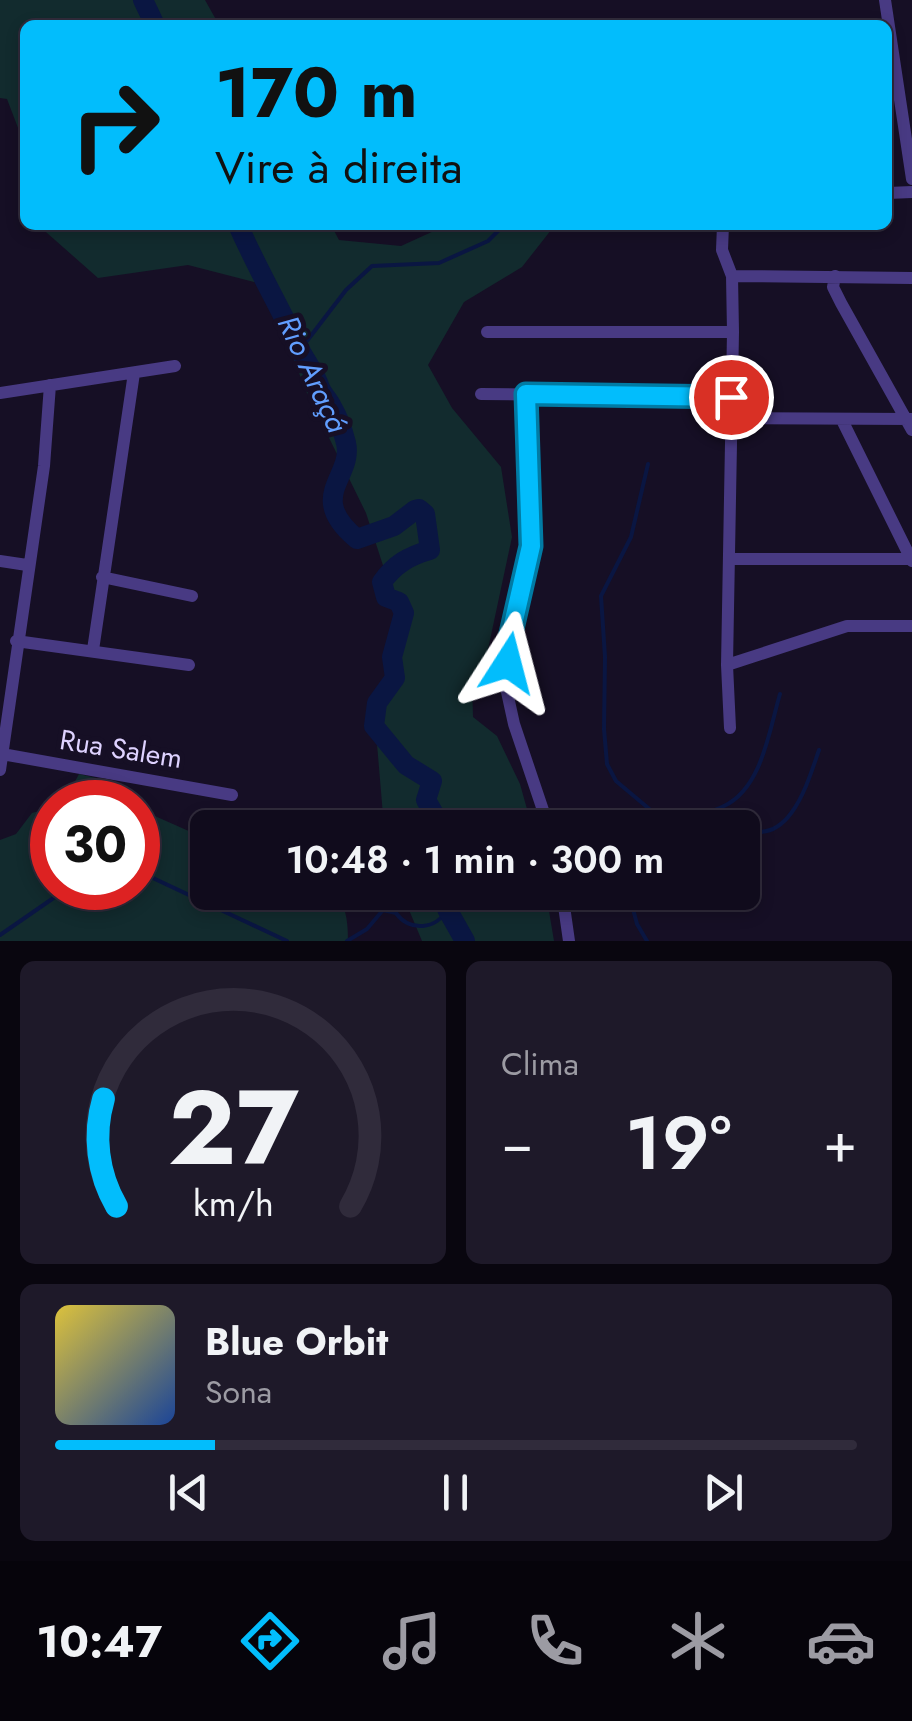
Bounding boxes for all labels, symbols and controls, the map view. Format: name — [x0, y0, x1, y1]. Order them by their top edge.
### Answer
text: 170 m — [215, 42, 418, 143]
icon: right — [50, 60, 180, 190]
text: Vire à direita — [215, 135, 463, 200]
water label: Rio Araçá — [267, 308, 359, 440]
pin — [689, 355, 774, 440]
icon: arrive — [704, 370, 759, 425]
position arrow — [456, 611, 560, 715]
street label: Rua Salem — [57, 719, 185, 779]
speed limit sign: 30 — [30, 780, 160, 910]
text: 10:48 · 1 min · 300 m — [286, 832, 664, 887]
text: Clima — [501, 1041, 579, 1087]
text: 27 — [168, 1053, 299, 1203]
text: 19° — [625, 1089, 732, 1197]
text: − — [501, 1103, 533, 1183]
text: + — [823, 1103, 857, 1183]
text: km/h — [193, 1178, 273, 1229]
text: Blue Orbit — [205, 1314, 388, 1369]
text: Sona — [205, 1369, 272, 1415]
icon: previous — [161, 1465, 216, 1520]
icon: pause — [428, 1465, 483, 1520]
icon: next — [696, 1465, 751, 1520]
icon: directions — [235, 1606, 305, 1676]
icon: music — [377, 1606, 447, 1676]
icon: phone — [520, 1606, 590, 1676]
icon: climate — [663, 1606, 733, 1676]
icon: car — [806, 1606, 876, 1676]
text: 10:47 — [36, 1609, 162, 1674]

